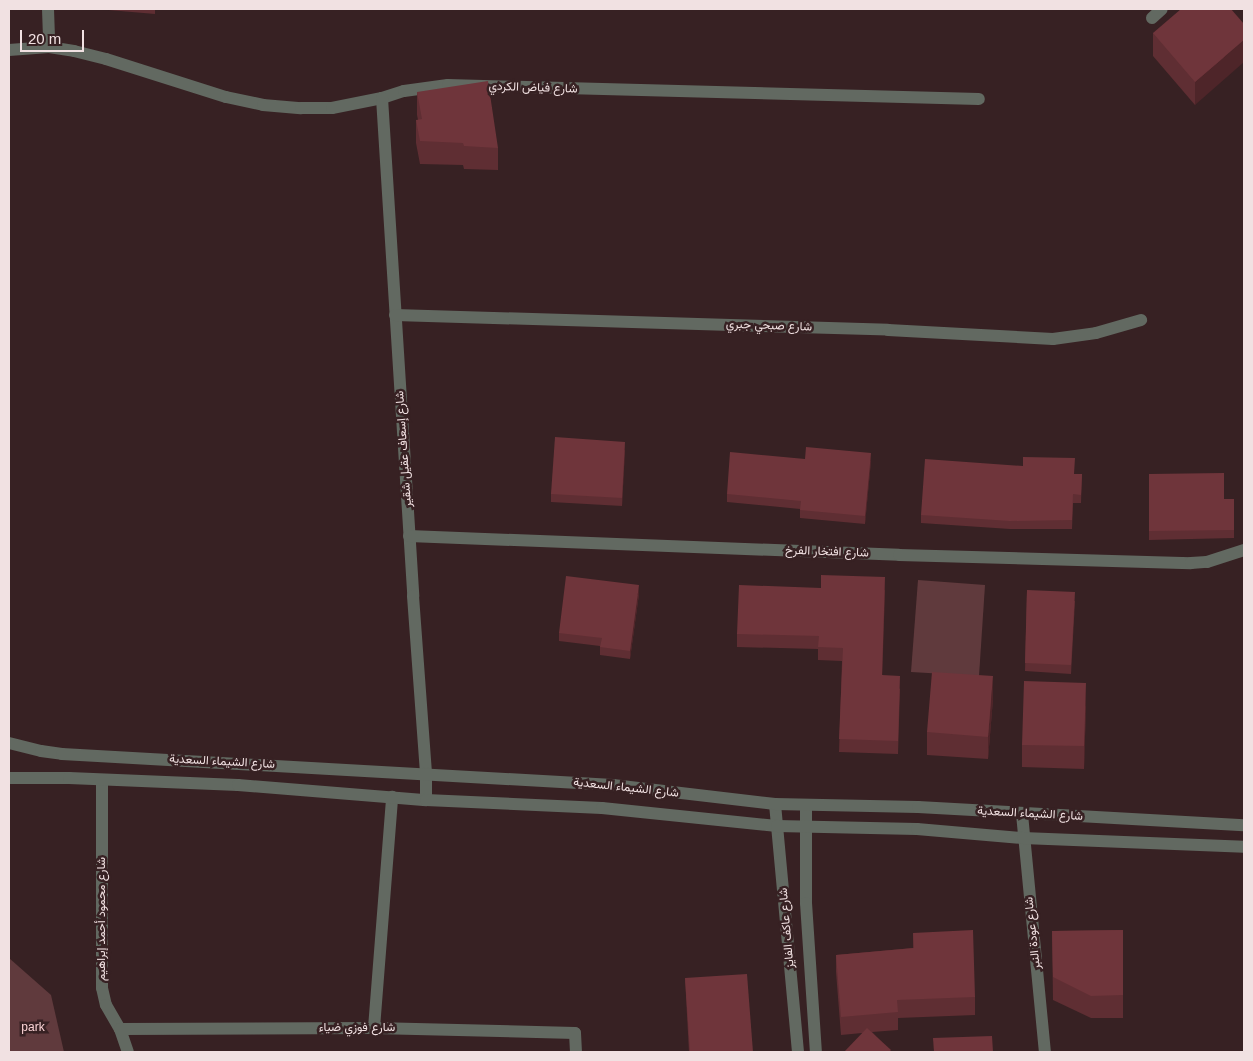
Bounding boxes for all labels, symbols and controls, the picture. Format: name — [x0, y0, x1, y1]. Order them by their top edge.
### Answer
scale bar — [22, 20, 86, 52]
text: 20 m — [28, 30, 61, 47]
street label: شارع فياض الكردي — [488, 79, 578, 97]
street label: شارع صبحي جبري — [726, 317, 812, 335]
street label: شارع إسعاف عقيل شقير — [393, 390, 415, 508]
street label: شارع افتخار الفرخ — [785, 543, 869, 561]
street label: شارع الشيماء السعدية — [169, 752, 275, 772]
street label: شارع الشيماء السعدية — [573, 775, 679, 801]
street label: شارع الشيماء السعدية — [977, 804, 1083, 824]
street label: شارع محمود أحمد إبراهيم — [95, 857, 109, 981]
street label: شارع عاكف الفايز — [776, 887, 798, 969]
street label: شارع عودة النبر — [1022, 896, 1044, 970]
park label: park — [21, 1021, 45, 1035]
street label: شارع فوزي ضياء — [319, 1021, 395, 1035]

